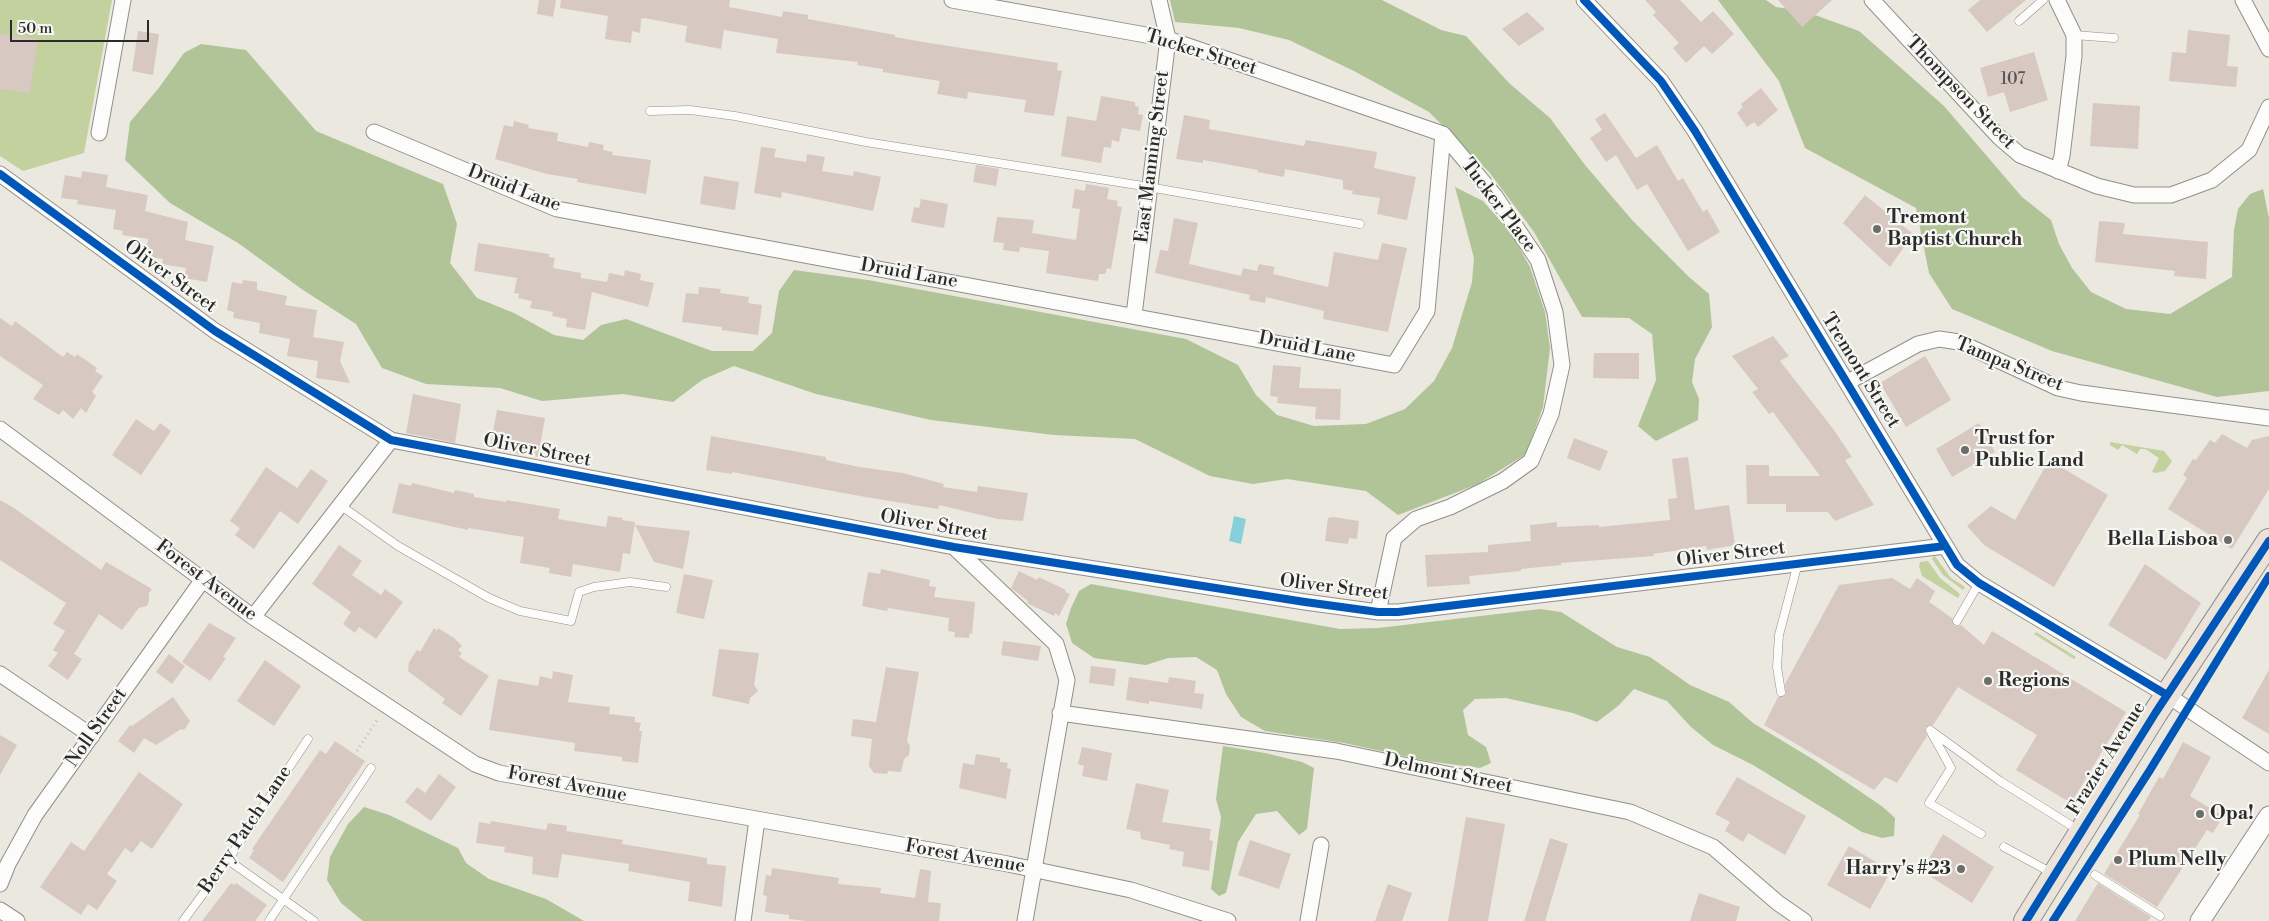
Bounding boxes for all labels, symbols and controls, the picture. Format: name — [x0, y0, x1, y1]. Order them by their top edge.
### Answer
scale bar — [12, 10, 151, 42]
text: 50 m — [18, 19, 52, 38]
street label: Tucker Street — [1143, 25, 1259, 81]
street label: Thompson Street — [1900, 32, 2020, 154]
street label: East Manning Street — [1131, 69, 1175, 245]
house number: 107 — [2001, 70, 2025, 90]
street label: Tucker Place — [1455, 155, 1541, 257]
street label: Druid Lane — [464, 161, 564, 217]
place label: Tremont Baptist Church — [1887, 207, 2022, 251]
marker: Tremont Baptist Church — [1871, 223, 1883, 235]
street label: Oliver Street — [119, 236, 221, 318]
street label: Druid Lane — [859, 254, 959, 294]
street label: Tremont Street — [1816, 309, 1904, 433]
street label: Druid Lane — [1257, 327, 1357, 369]
street label: Tampa Street — [1952, 333, 2066, 397]
place label: Trust for Public Land — [1975, 428, 2084, 472]
street label: Oliver Street — [481, 429, 593, 473]
marker: Trust for Public Land — [1959, 444, 1971, 456]
street label: Oliver Street — [878, 505, 990, 547]
place label: Bella Lisboa — [2107, 529, 2218, 551]
marker: Bella Lisboa — [2222, 534, 2234, 546]
street label: Forest Avenue — [151, 535, 261, 627]
street label: Oliver Street — [1675, 537, 1787, 573]
street label: Oliver Street — [1278, 570, 1390, 606]
place label: Regions — [1998, 670, 2070, 692]
marker: Regions — [1982, 675, 1994, 687]
street label: Noll Street — [61, 684, 133, 772]
street label: Frazier Avenue — [2063, 698, 2151, 820]
street label: Delmont Street — [1382, 749, 1514, 799]
street label: Berry Patch Lane — [195, 762, 297, 898]
street label: Forest Avenue — [505, 762, 629, 808]
place label: Opa! — [2210, 803, 2254, 825]
marker: Opa! — [2194, 808, 2206, 820]
street label: Forest Avenue — [903, 835, 1027, 879]
place label: Plum Nelly — [2128, 849, 2226, 871]
marker: Plum Nelly — [2112, 854, 2124, 866]
place label: Harry's #23 — [1846, 858, 1951, 880]
marker: Harry's #23 — [1955, 863, 1967, 875]

